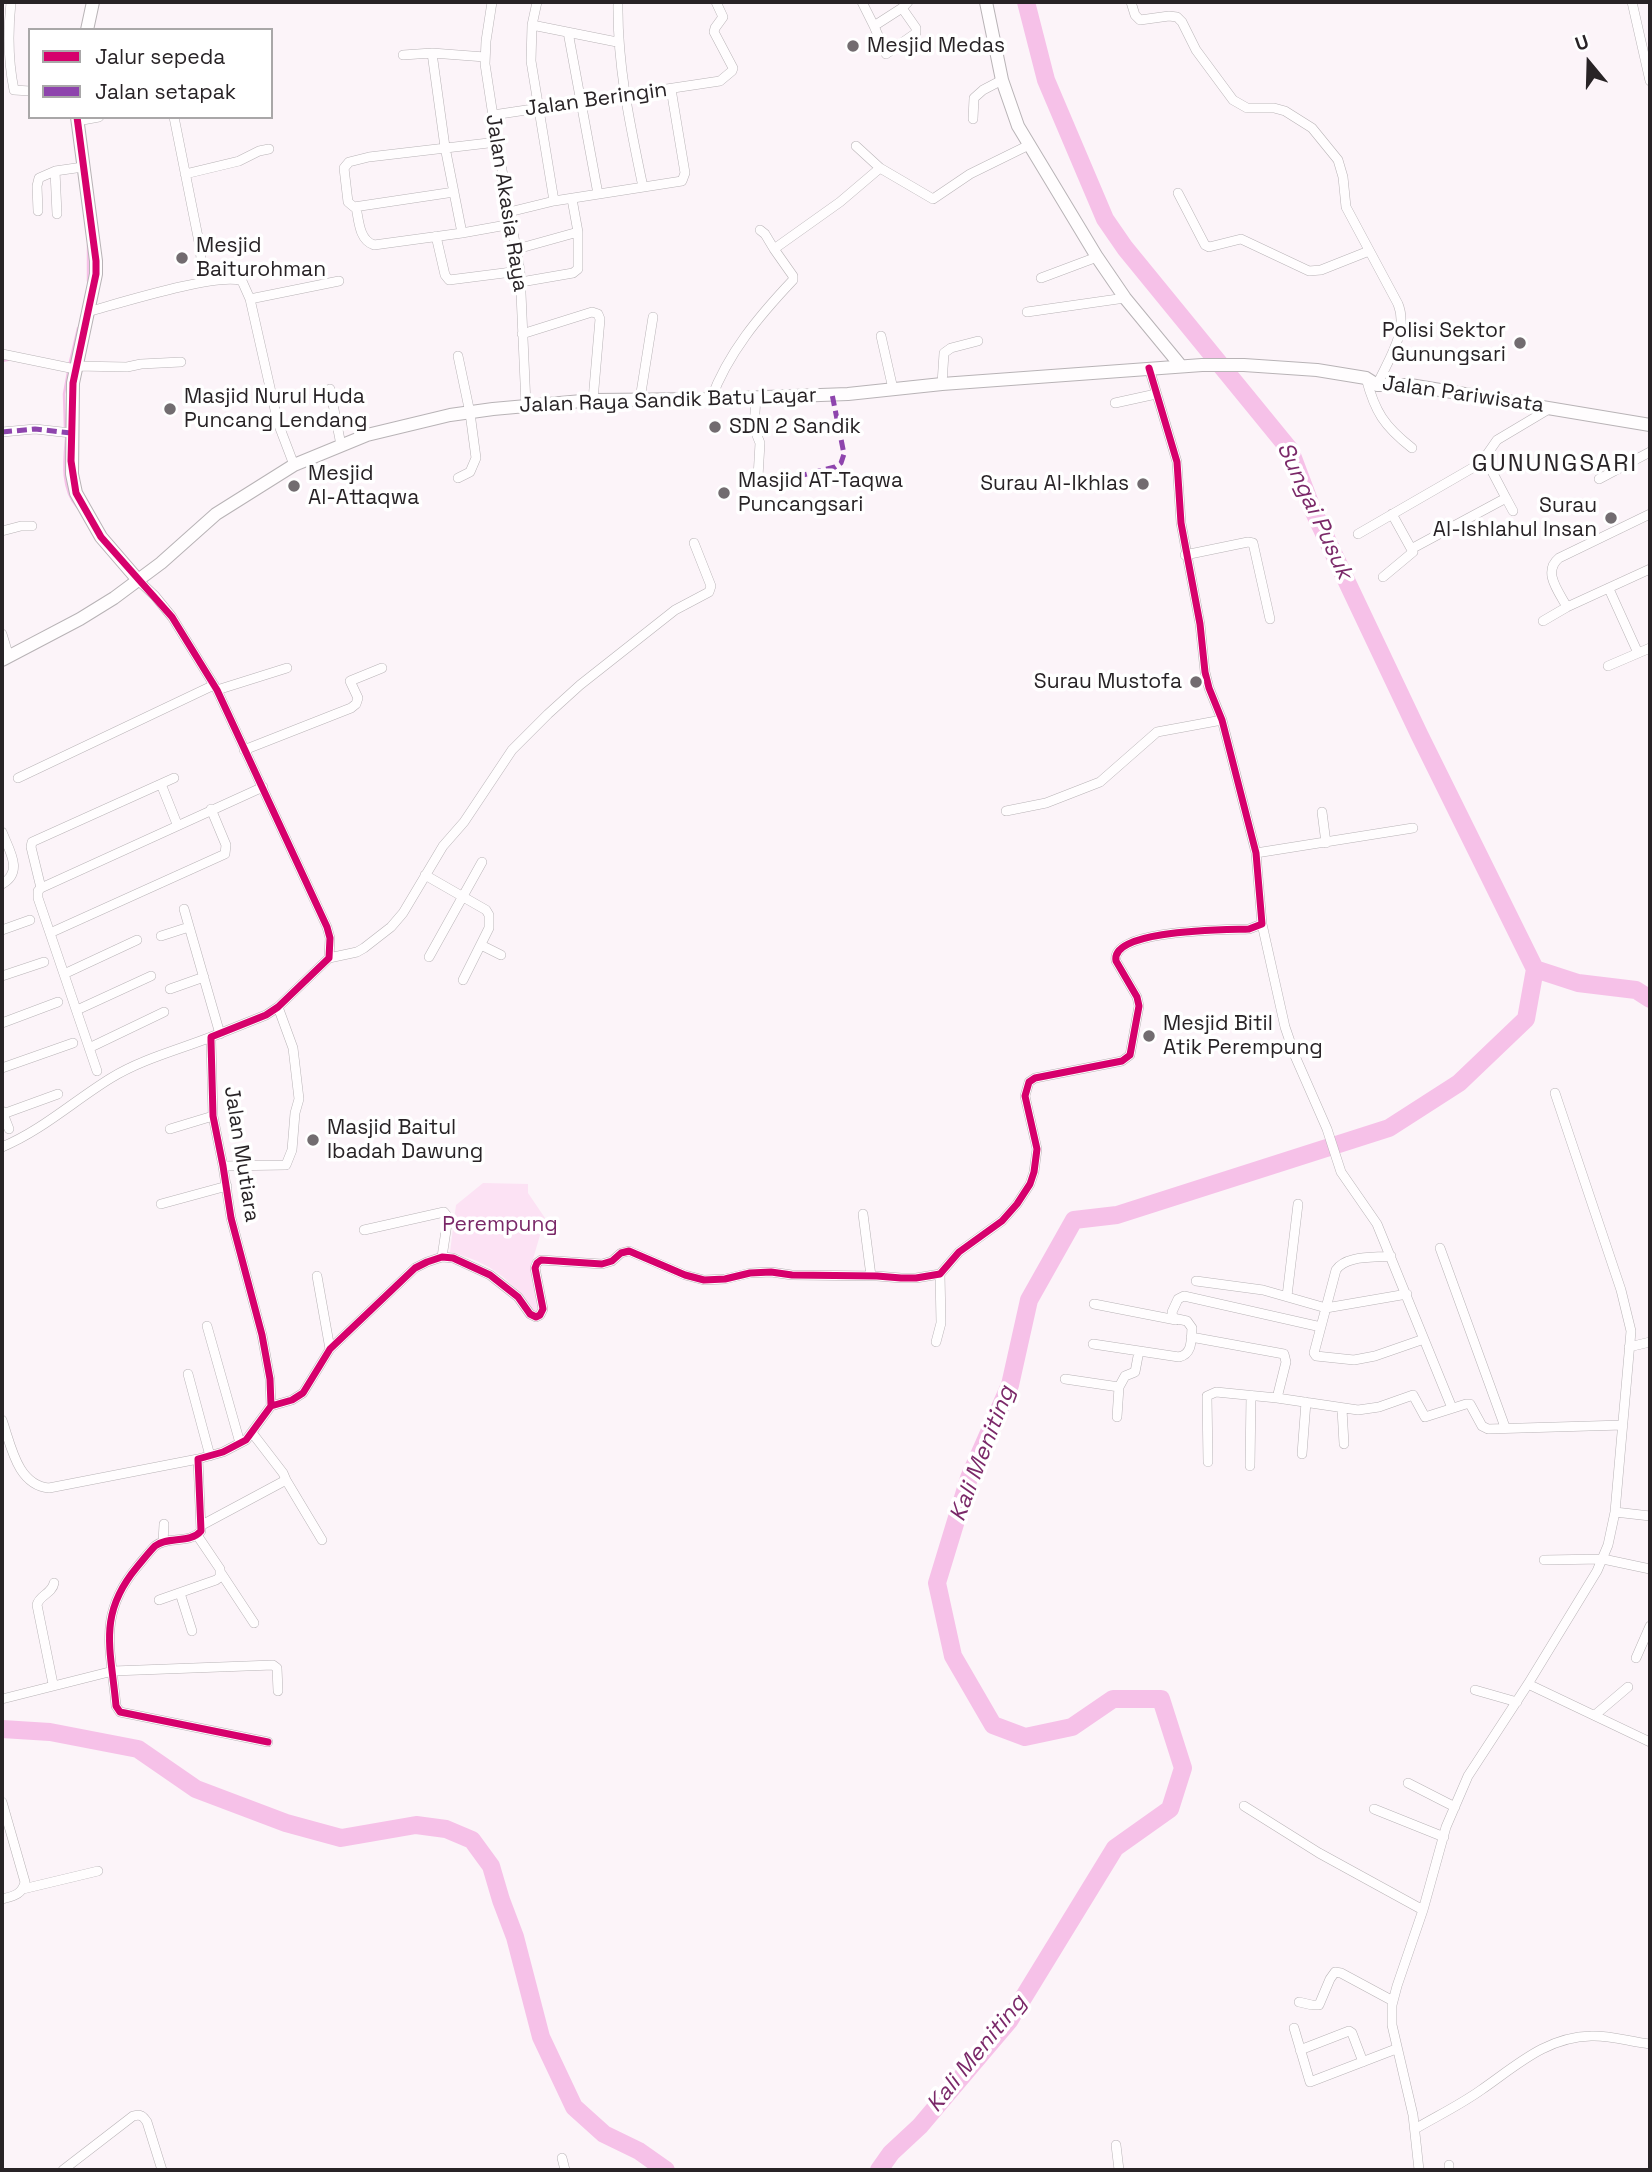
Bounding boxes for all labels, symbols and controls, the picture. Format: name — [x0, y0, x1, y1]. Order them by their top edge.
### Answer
legend — [28, 28, 273, 119]
north arrow — [1554, 28, 1624, 98]
text: U — [1572, 29, 1592, 57]
place label: Mesjid Medas — [867, 33, 1005, 59]
marker: Mesjid Medas — [845, 38, 861, 54]
text: Jalur sepeda — [95, 43, 225, 70]
text: Jalan setapak — [95, 78, 236, 105]
street label: Jalan Beringin — [523, 78, 669, 122]
street label: Jalan Akasia Raya — [480, 112, 532, 294]
place label: Mesjid Baiturohman — [196, 233, 326, 283]
marker: Mesjid Baiturohman — [174, 250, 190, 266]
place label: Polisi Sektor Gunungsari — [1382, 318, 1506, 368]
marker: Polisi Sektor Gunungsari — [1512, 335, 1528, 351]
street label: Jalan Pariwisata — [1381, 371, 1545, 419]
street label: Jalan Raya Sandik Batu Layar — [519, 383, 817, 419]
place label: Masjid Nurul Huda Puncang Lendang — [184, 384, 367, 434]
marker: Masjid Nurul Huda Puncang Lendang — [162, 401, 178, 417]
place label: SDN 2 Sandik — [729, 414, 861, 440]
marker: SDN 2 Sandik — [707, 419, 723, 435]
water label: Sungai Pusuk — [1270, 438, 1358, 584]
district label: GUNUNGSARI — [1473, 450, 1637, 478]
place label: Mesjid Al-Attaqwa — [308, 461, 419, 511]
place label: Masjid AT-Taqwa Puncangsari — [738, 468, 903, 518]
place label: Surau Al-Ikhlas — [980, 471, 1129, 497]
marker: Surau Al-Ikhlas — [1135, 476, 1151, 492]
marker: Mesjid Al-Attaqwa — [286, 478, 302, 494]
marker: Masjid AT-Taqwa Puncangsari — [716, 485, 732, 501]
place label: Surau Al-Ishlahul Insan — [1433, 493, 1597, 543]
marker: Surau Al-Ishlahul Insan — [1603, 510, 1619, 526]
place label: Surau Mustofa — [1034, 669, 1182, 695]
marker: Surau Mustofa — [1188, 674, 1204, 690]
place label: Mesjid Bitil Atik Perempung — [1163, 1011, 1323, 1061]
marker: Mesjid Bitil Atik Perempung — [1141, 1028, 1157, 1044]
street label: Jalan Mutiara — [218, 1084, 264, 1224]
place label: Masjid Baitul Ibadah Dawung — [327, 1115, 483, 1165]
marker: Masjid Baitul Ibadah Dawung — [305, 1132, 321, 1148]
park label: Perempung — [442, 1212, 558, 1238]
water label: Kali Meniting — [945, 1382, 1021, 1526]
water label: Kali Meniting — [921, 1990, 1033, 2118]

